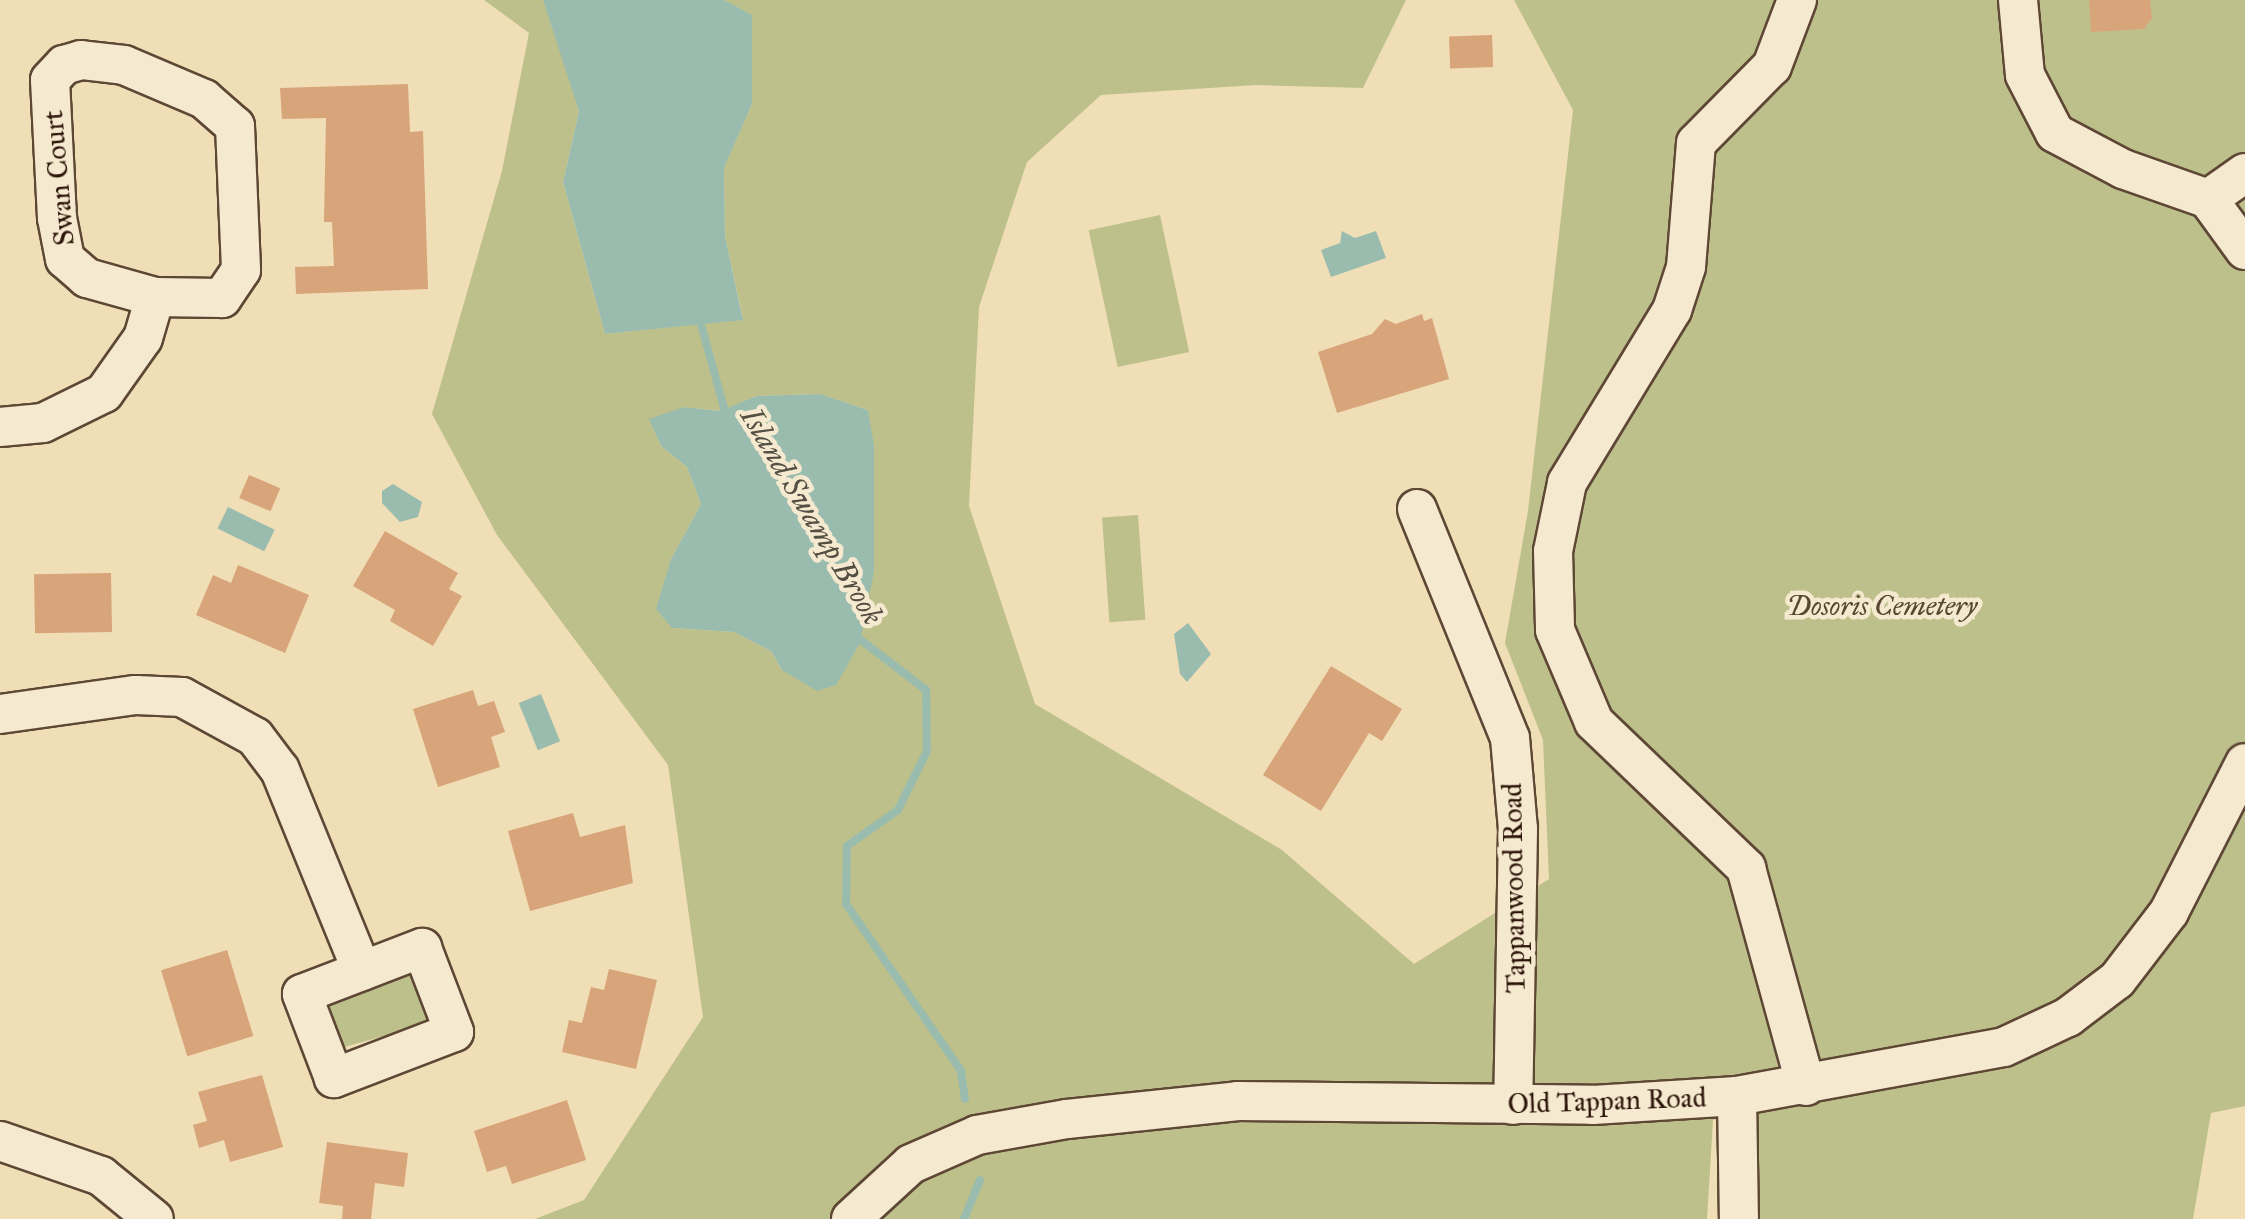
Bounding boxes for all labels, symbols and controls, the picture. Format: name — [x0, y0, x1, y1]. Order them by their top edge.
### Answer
street label: Swan Court — [36, 109, 82, 247]
water label: Island Swamp Brook — [733, 401, 891, 631]
park label: Dosoris Cemetery — [1787, 589, 1977, 623]
street label: Tappanwood Road — [1495, 782, 1533, 994]
street label: Old Tappan Road — [1507, 1081, 1707, 1121]

